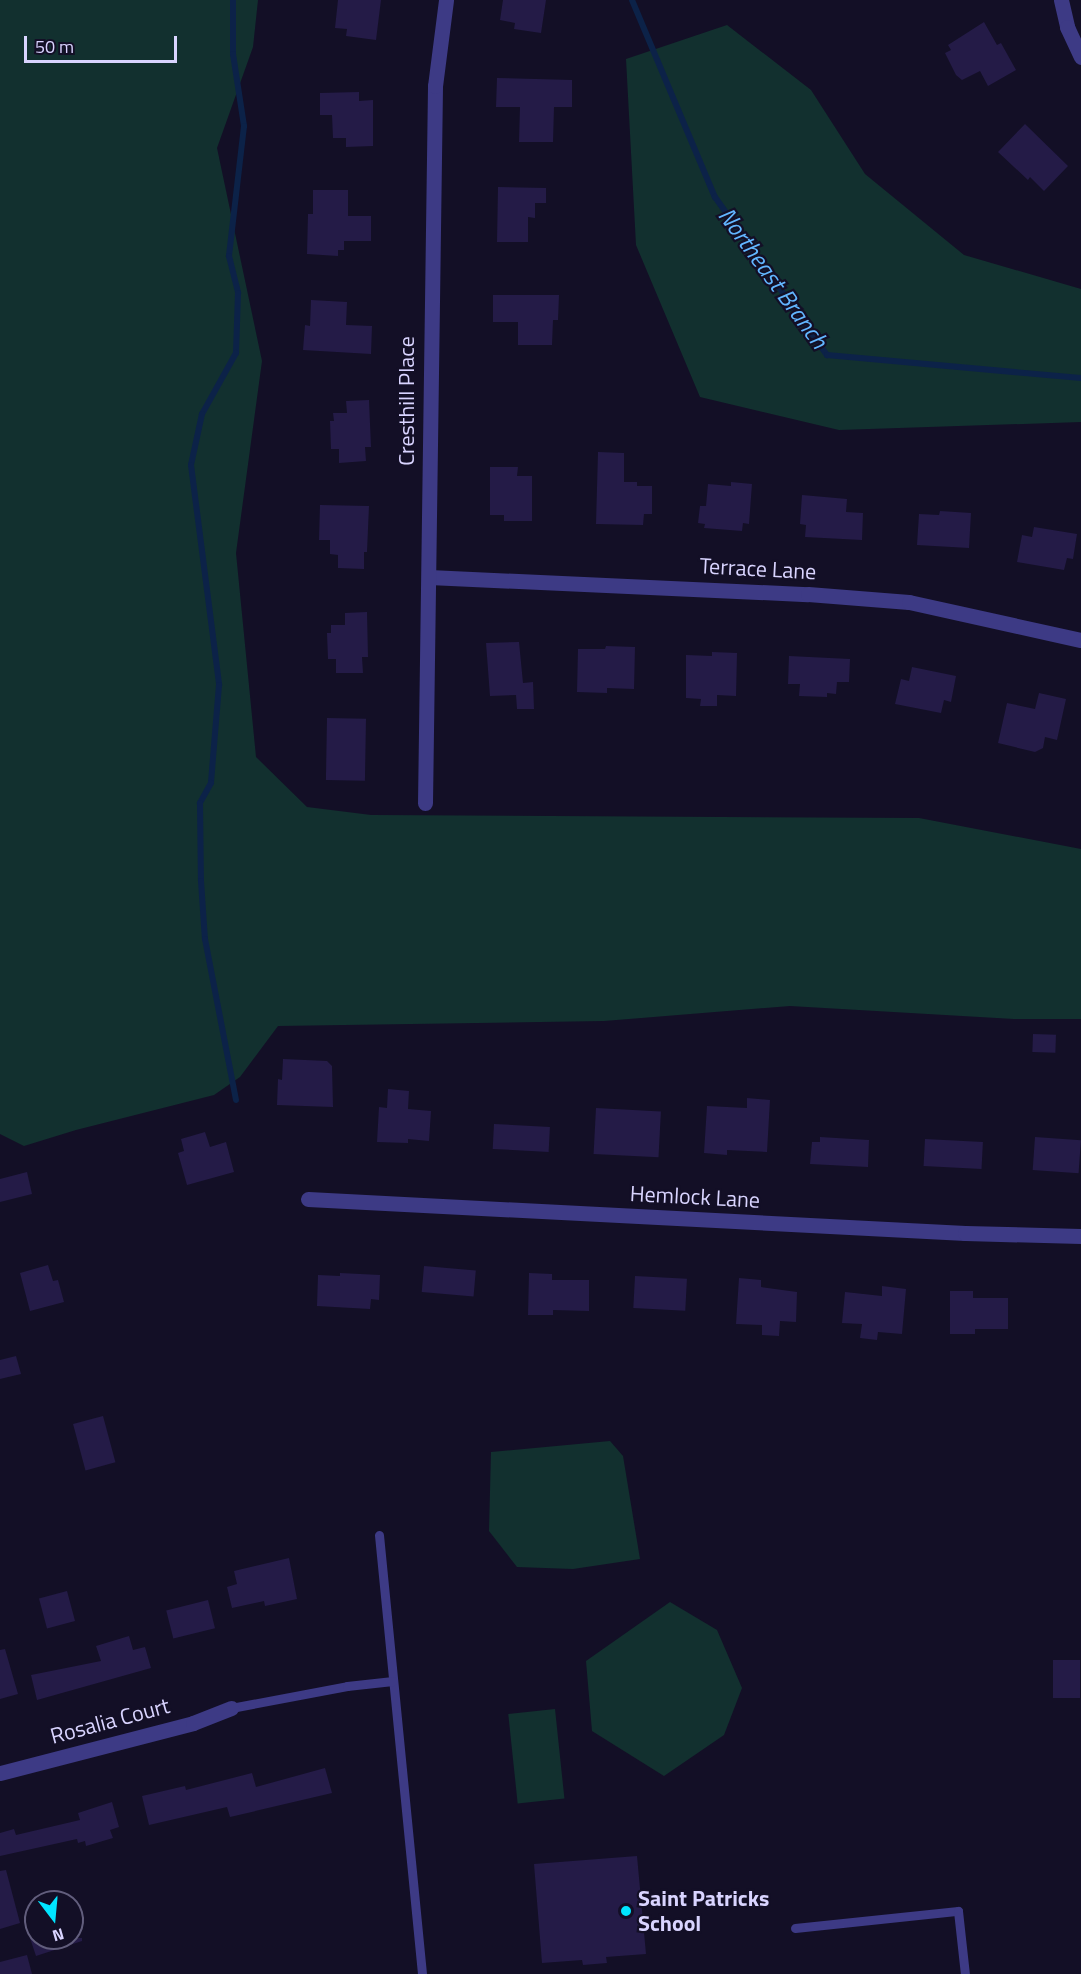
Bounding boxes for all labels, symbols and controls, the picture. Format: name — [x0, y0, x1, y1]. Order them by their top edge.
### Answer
scale bar — [27, 24, 180, 62]
text: 50 m — [35, 33, 74, 60]
water label: Northeast Branch — [712, 202, 834, 354]
street label: Cresthill Place — [394, 336, 420, 466]
street label: Terrace Lane — [699, 553, 817, 585]
street label: Hemlock Lane — [629, 1180, 761, 1214]
street label: Rosalia Court — [47, 1692, 173, 1750]
place label: Saint Patricks School — [638, 1885, 769, 1936]
north arrow — [24, 1890, 84, 1950]
marker: Saint Patricks School — [619, 1904, 633, 1918]
text: N — [50, 1922, 67, 1948]

